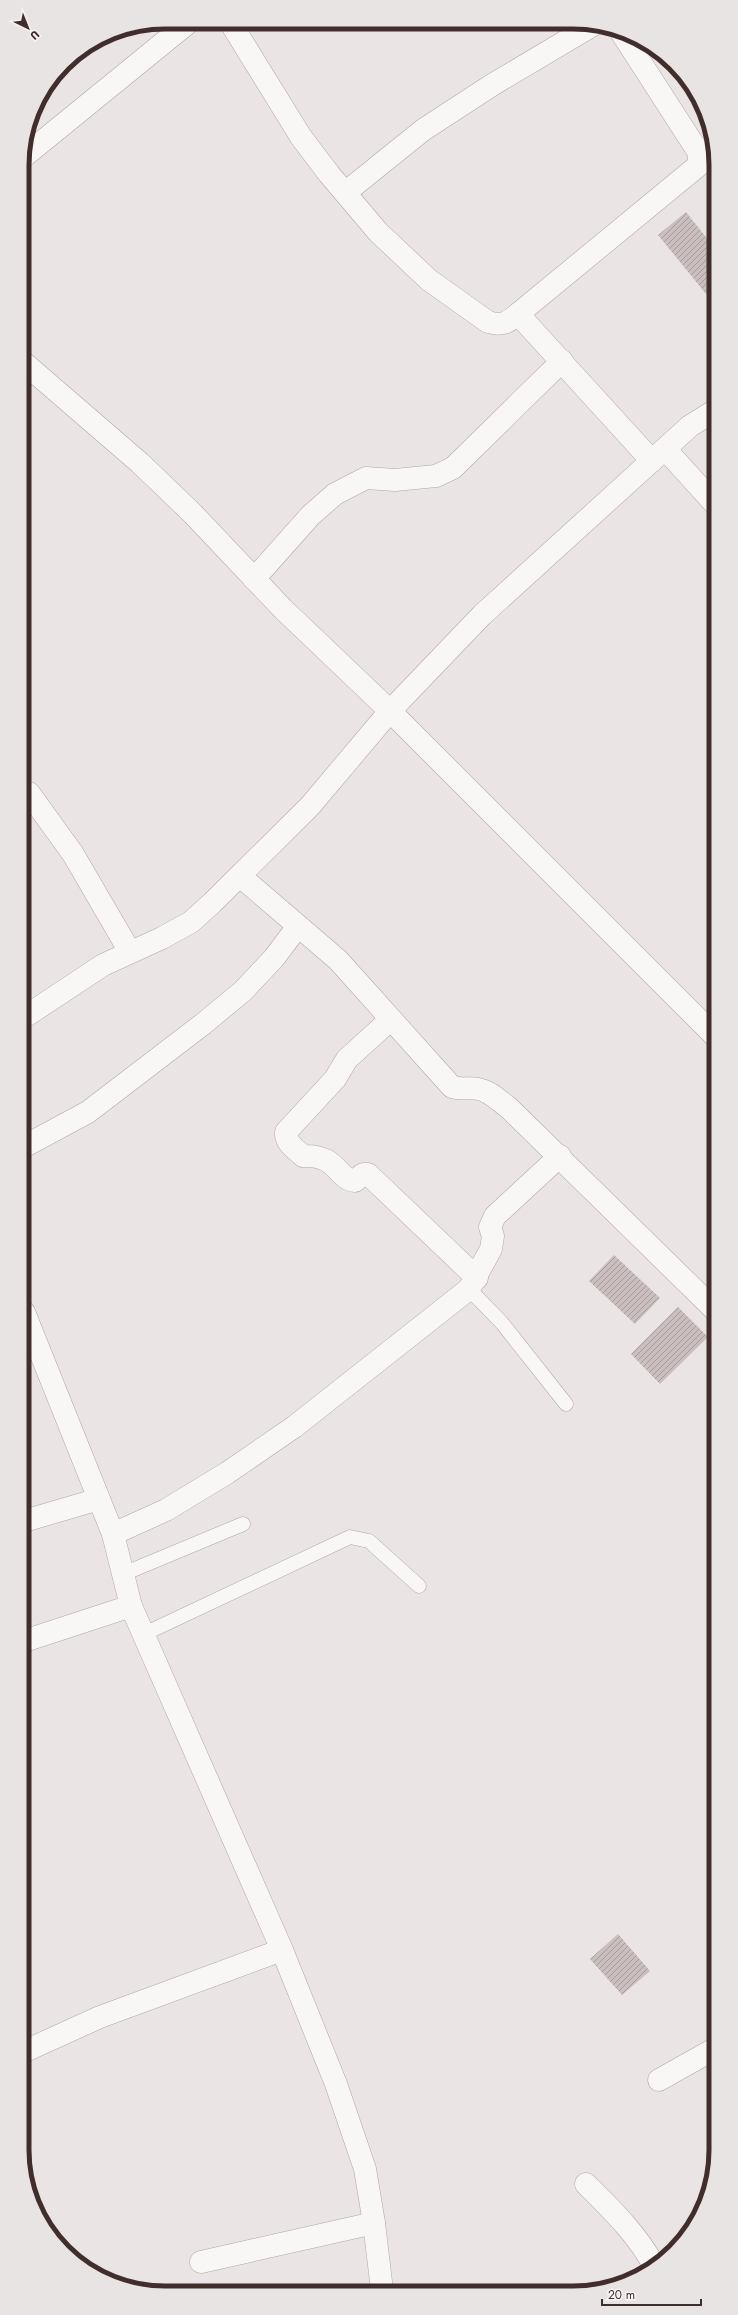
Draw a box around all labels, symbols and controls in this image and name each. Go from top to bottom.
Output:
north arrow [8,8,48,48]
text: U [27,27,43,44]
scale bar [602,2281,701,2307]
text: 20 m [608,2286,635,2304]

